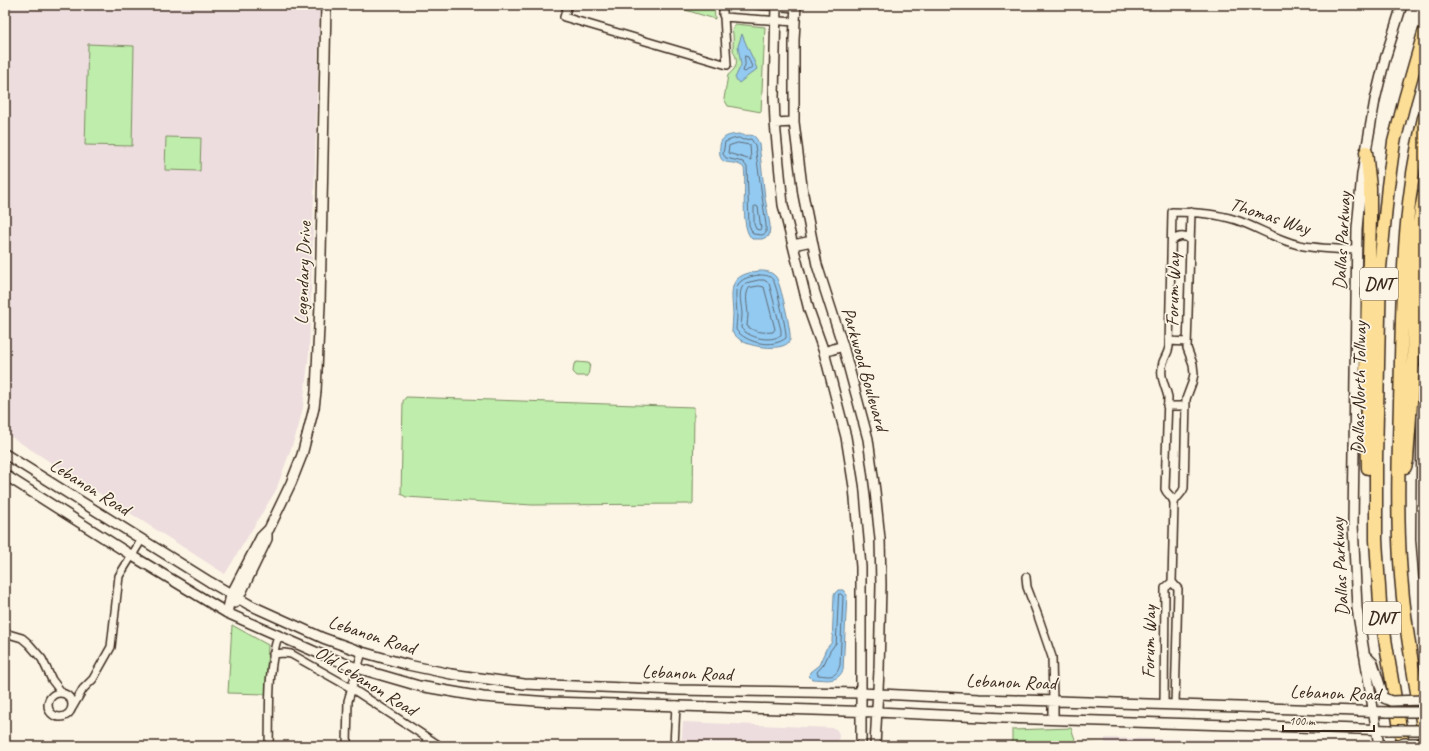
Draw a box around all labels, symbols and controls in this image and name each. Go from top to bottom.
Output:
street label: Dallas Parkway [1327,190,1357,291]
street label: Thomas Way [1227,192,1315,241]
street label: Legendary Drive [289,219,317,325]
street label: Forum Way [1160,252,1186,327]
road number: DNT [1360,268,1398,300]
street label: Parkwood Boulevard [836,304,895,437]
street label: Dallas North Tollway [1346,320,1372,455]
street label: Lebanon Road [45,453,138,523]
street label: Dallas Parkway [1325,516,1355,617]
road number: DNT [1363,602,1401,634]
street label: Forum Way [1136,604,1162,679]
street label: Lebanon Road [325,610,422,661]
street label: Old Lebanon Road [311,640,423,723]
street label: Lebanon Road [641,659,736,687]
street label: Lebanon Road [965,668,1060,696]
street label: Lebanon Road [1289,679,1384,707]
scale bar [1283,707,1374,733]
text: 100 m [1289,713,1316,729]

